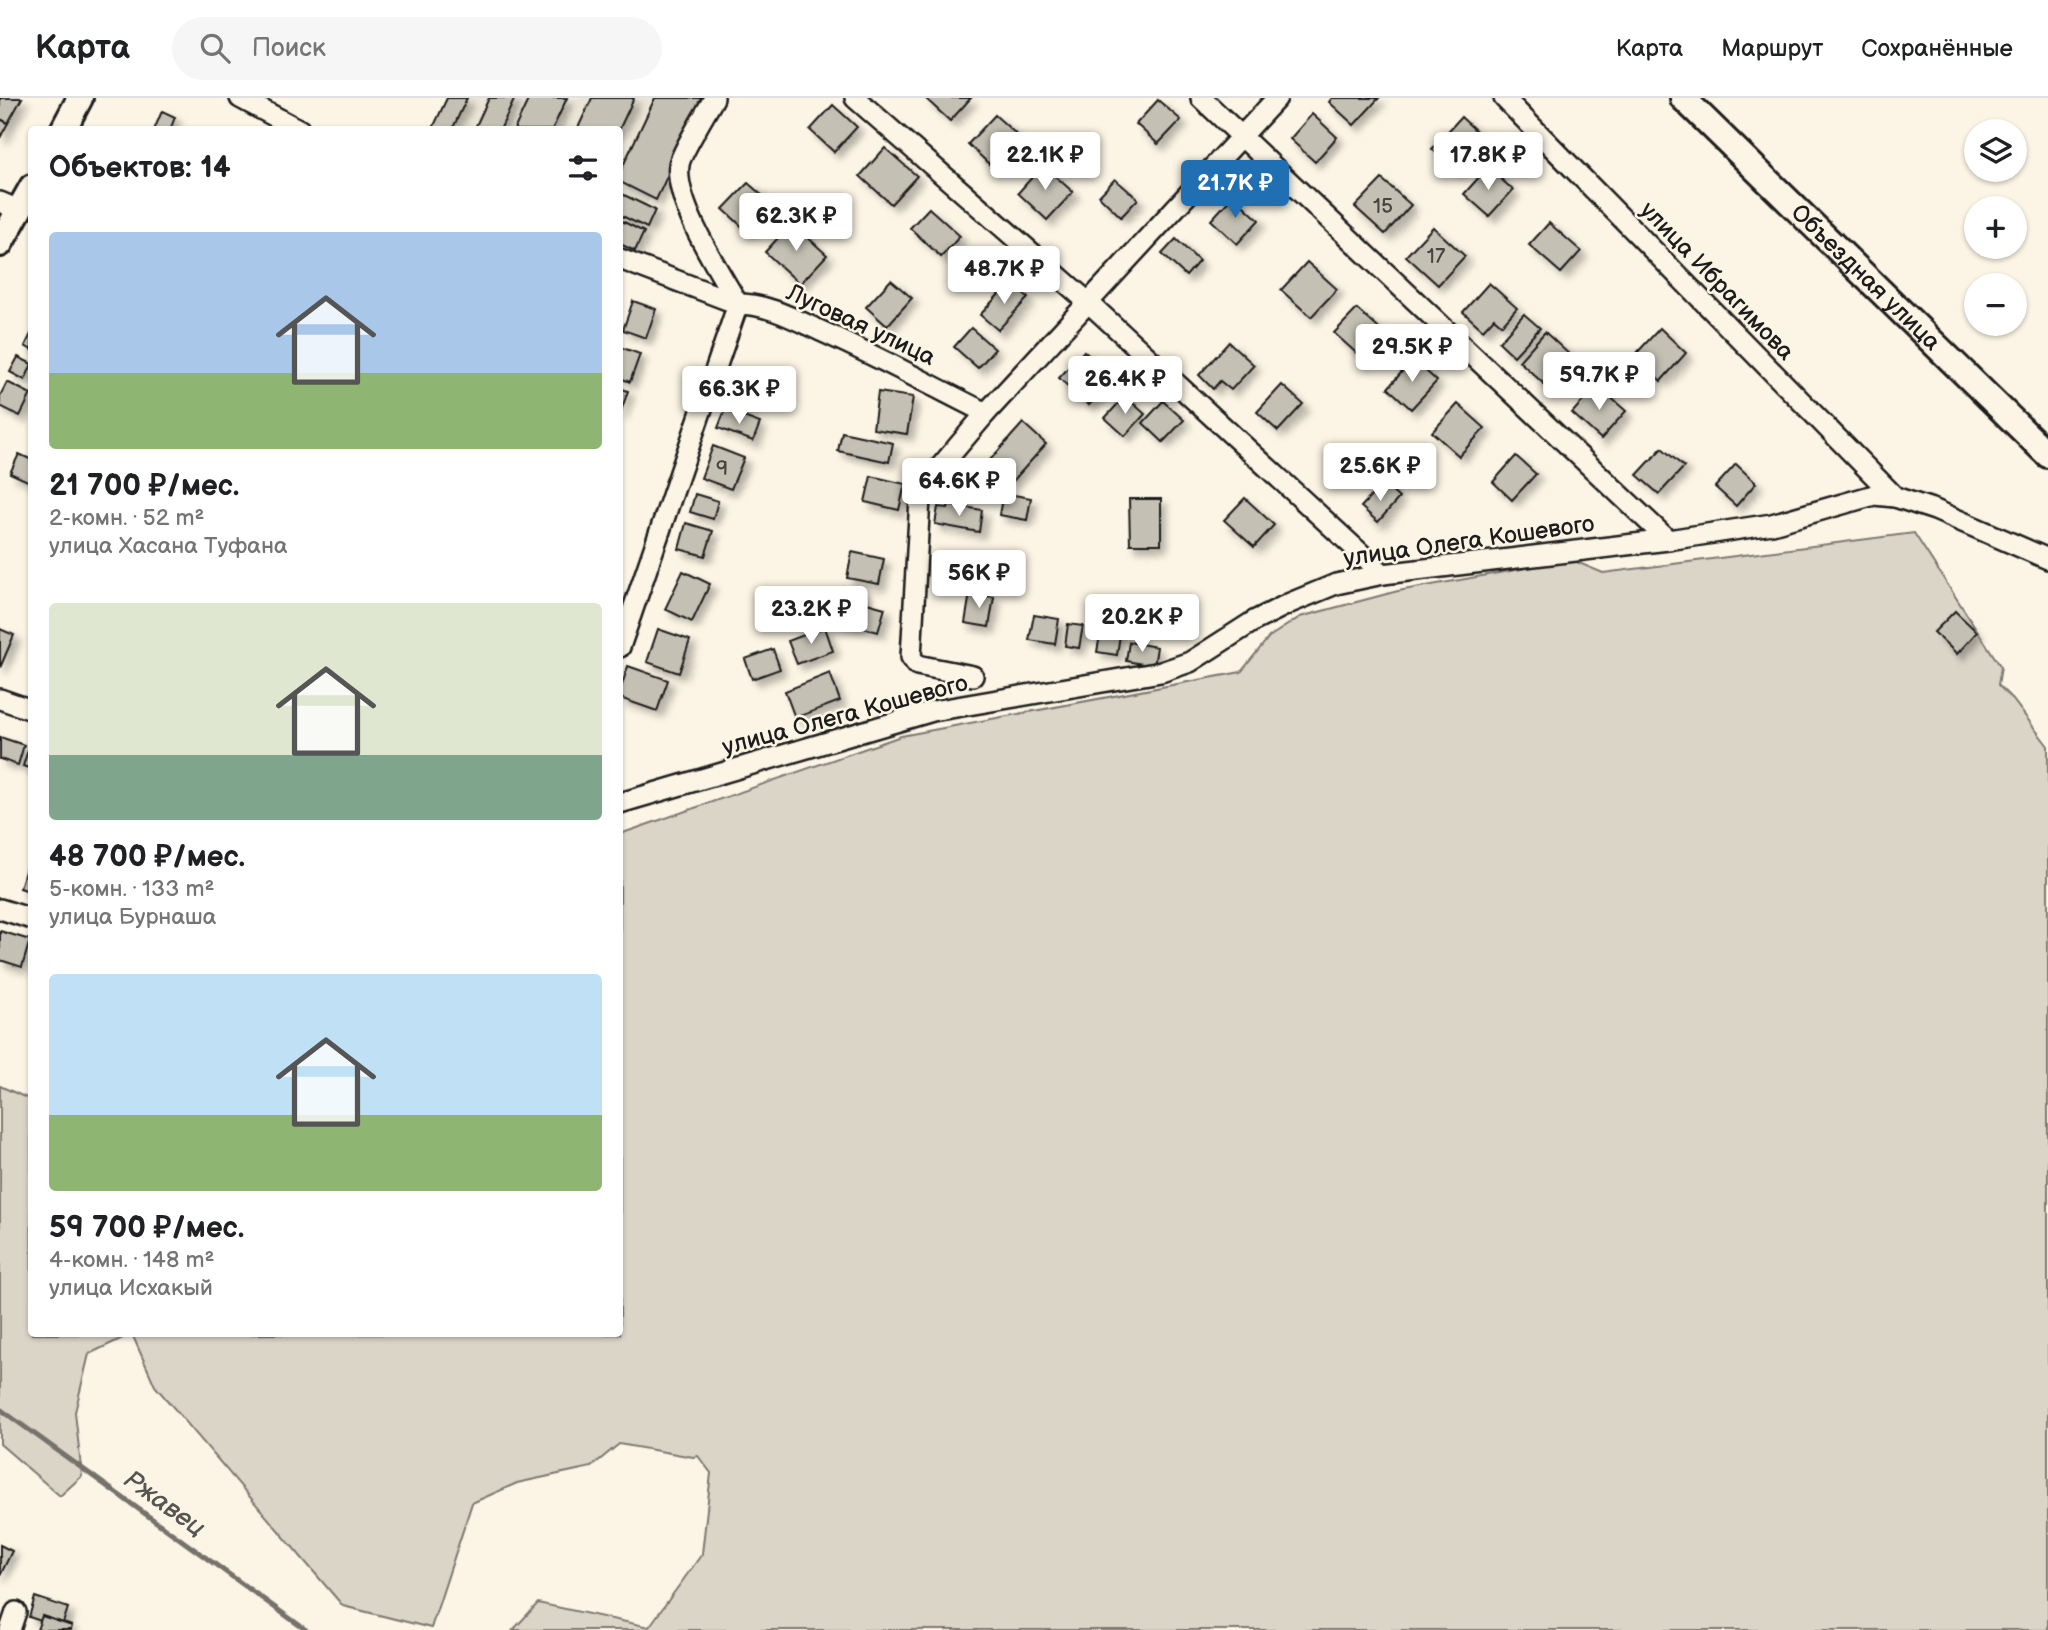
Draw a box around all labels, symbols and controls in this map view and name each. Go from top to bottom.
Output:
search box [172,17,662,80]
text: Карта [35,28,130,68]
icon: search [196,29,234,67]
text: Поиск [252,33,326,64]
text: Карта [1616,34,1683,63]
text: Маршрут [1721,34,1823,63]
text: Сохранённые [1861,34,2013,63]
map controls [1964,119,2027,336]
button: layers [1964,119,2027,182]
pin: 22.1K ₽ [980,132,1110,192]
pin: 17.8K ₽ [1423,132,1553,192]
text: 22.1K ₽ [1006,141,1084,169]
text: 17.8K ₽ [1450,141,1526,169]
icon: filters [564,149,602,187]
text: Объектов: 14 [49,150,231,186]
pin: 21.7K ₽ [1170,160,1300,220]
text: 21.7K ₽ [1197,169,1273,197]
pin: 62.3K ₽ [731,194,861,253]
house number: 15 [1373,194,1393,219]
street label: улица Ибрагимова [1634,196,1800,366]
button: + [1964,196,2027,259]
street label: Объездная улица [1785,198,1947,356]
text: 62.3K ₽ [755,202,837,230]
house number: 17 [1427,244,1446,269]
pin: 48.7K ₽ [939,246,1069,306]
text: 48.7K ₽ [964,255,1044,283]
button: − [1964,273,2027,336]
icon: home [263,277,389,403]
street label: Луговая улица [781,278,940,372]
pin: 29.5K ₽ [1347,324,1477,384]
text: 29.5K ₽ [1372,333,1452,361]
pin: 59.7K ₽ [1534,352,1664,412]
pin: 26.4K ₽ [1060,356,1190,416]
text: 59.7K ₽ [1559,361,1639,389]
text: 26.4K ₽ [1084,365,1166,393]
pin: 66.3K ₽ [674,366,804,426]
text: 66.3K ₽ [698,375,780,403]
pin: 25.6K ₽ [1315,444,1445,503]
text: 25.6K ₽ [1339,452,1421,480]
house number: 9 [716,456,728,481]
pin: 64.6K ₽ [894,458,1024,518]
text: 64.6K ₽ [918,467,1000,495]
text: 21 700 ₽/мес. [49,468,239,504]
text: 2-комн. · 52 m² [49,504,204,532]
street label: улица Олега Кошевого [1342,509,1596,573]
text: улица Хасана Туфана [49,532,288,560]
pin: 56K ₽ [930,550,1028,610]
text: 56K ₽ [948,559,1010,587]
pin: 23.2K ₽ [746,587,876,646]
pin: 20.2K ₽ [1077,594,1207,654]
text: 23.2K ₽ [771,595,851,623]
text: 20.2K ₽ [1101,603,1183,631]
icon: home [263,648,389,774]
street label: улица Олега Кошевого [719,668,971,762]
text: 48 700 ₽/мес. [49,839,245,875]
text: 5-комн. · 133 m² [49,875,214,903]
text: улица Бурнаша [49,903,216,931]
icon: home [263,1019,389,1145]
text: 59 700 ₽/мес. [49,1210,244,1246]
text: 4-комн. · 148 m² [49,1246,214,1274]
text: улица Исхакый [49,1274,213,1302]
water label: Ржавец [117,1464,211,1544]

